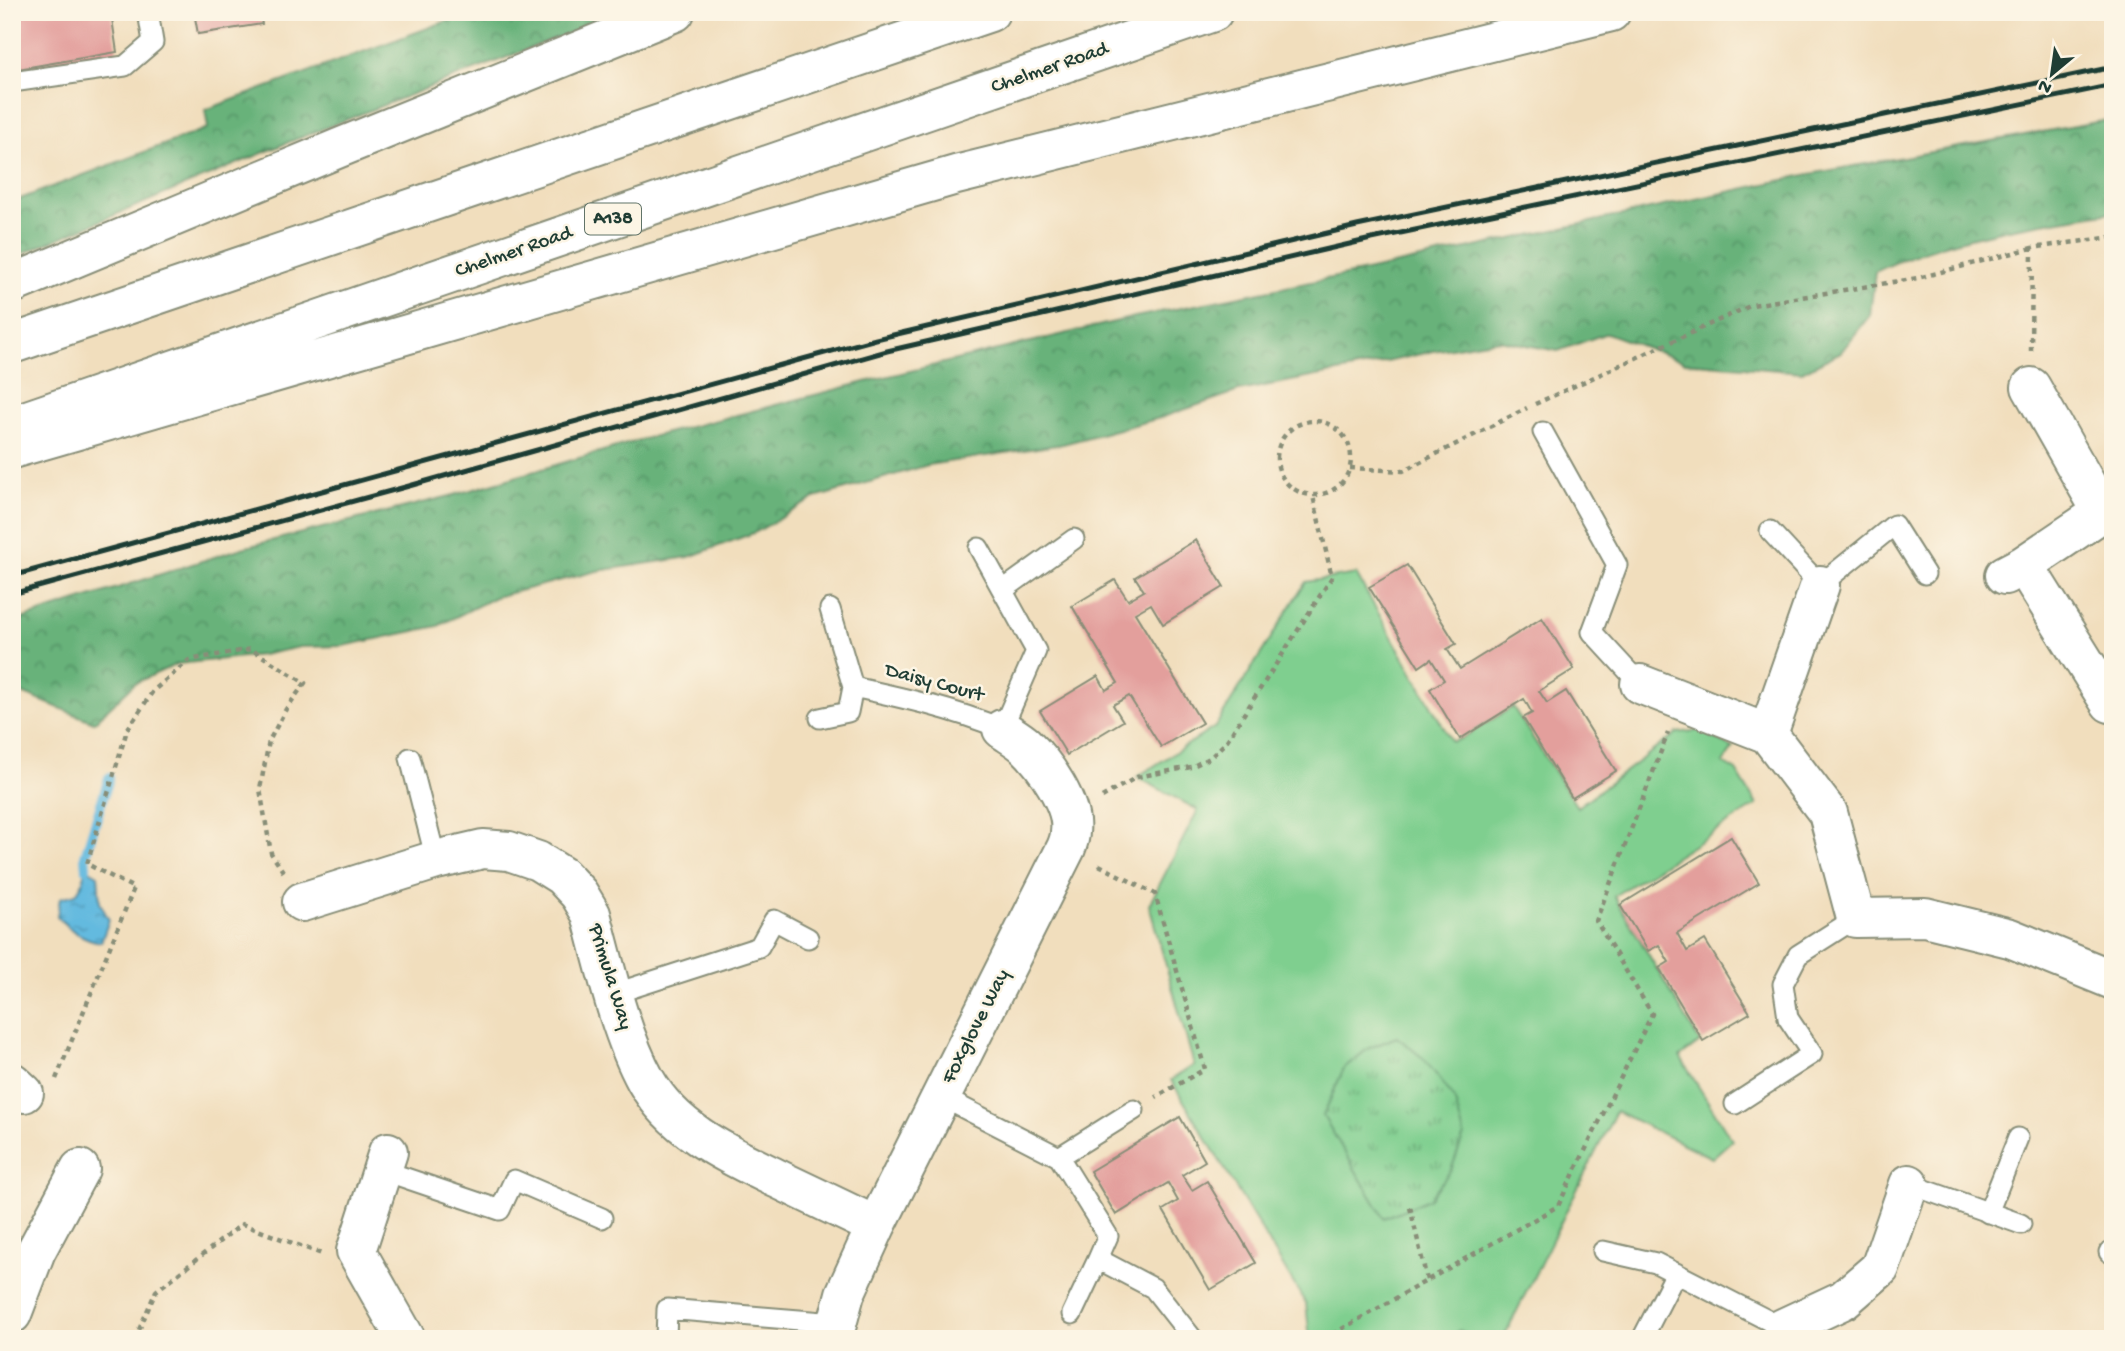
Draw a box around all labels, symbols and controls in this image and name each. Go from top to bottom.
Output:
street label: Chelmer Road [988,37,1113,101]
north arrow [2016,38,2086,108]
text: N [2034,73,2056,99]
road number: A138 [585,204,641,234]
street label: Chelmer Road [452,221,577,285]
street label: Daisy Court [880,658,988,710]
street label: Primula Way [581,920,637,1033]
street label: Foxglove Way [937,966,1017,1089]

